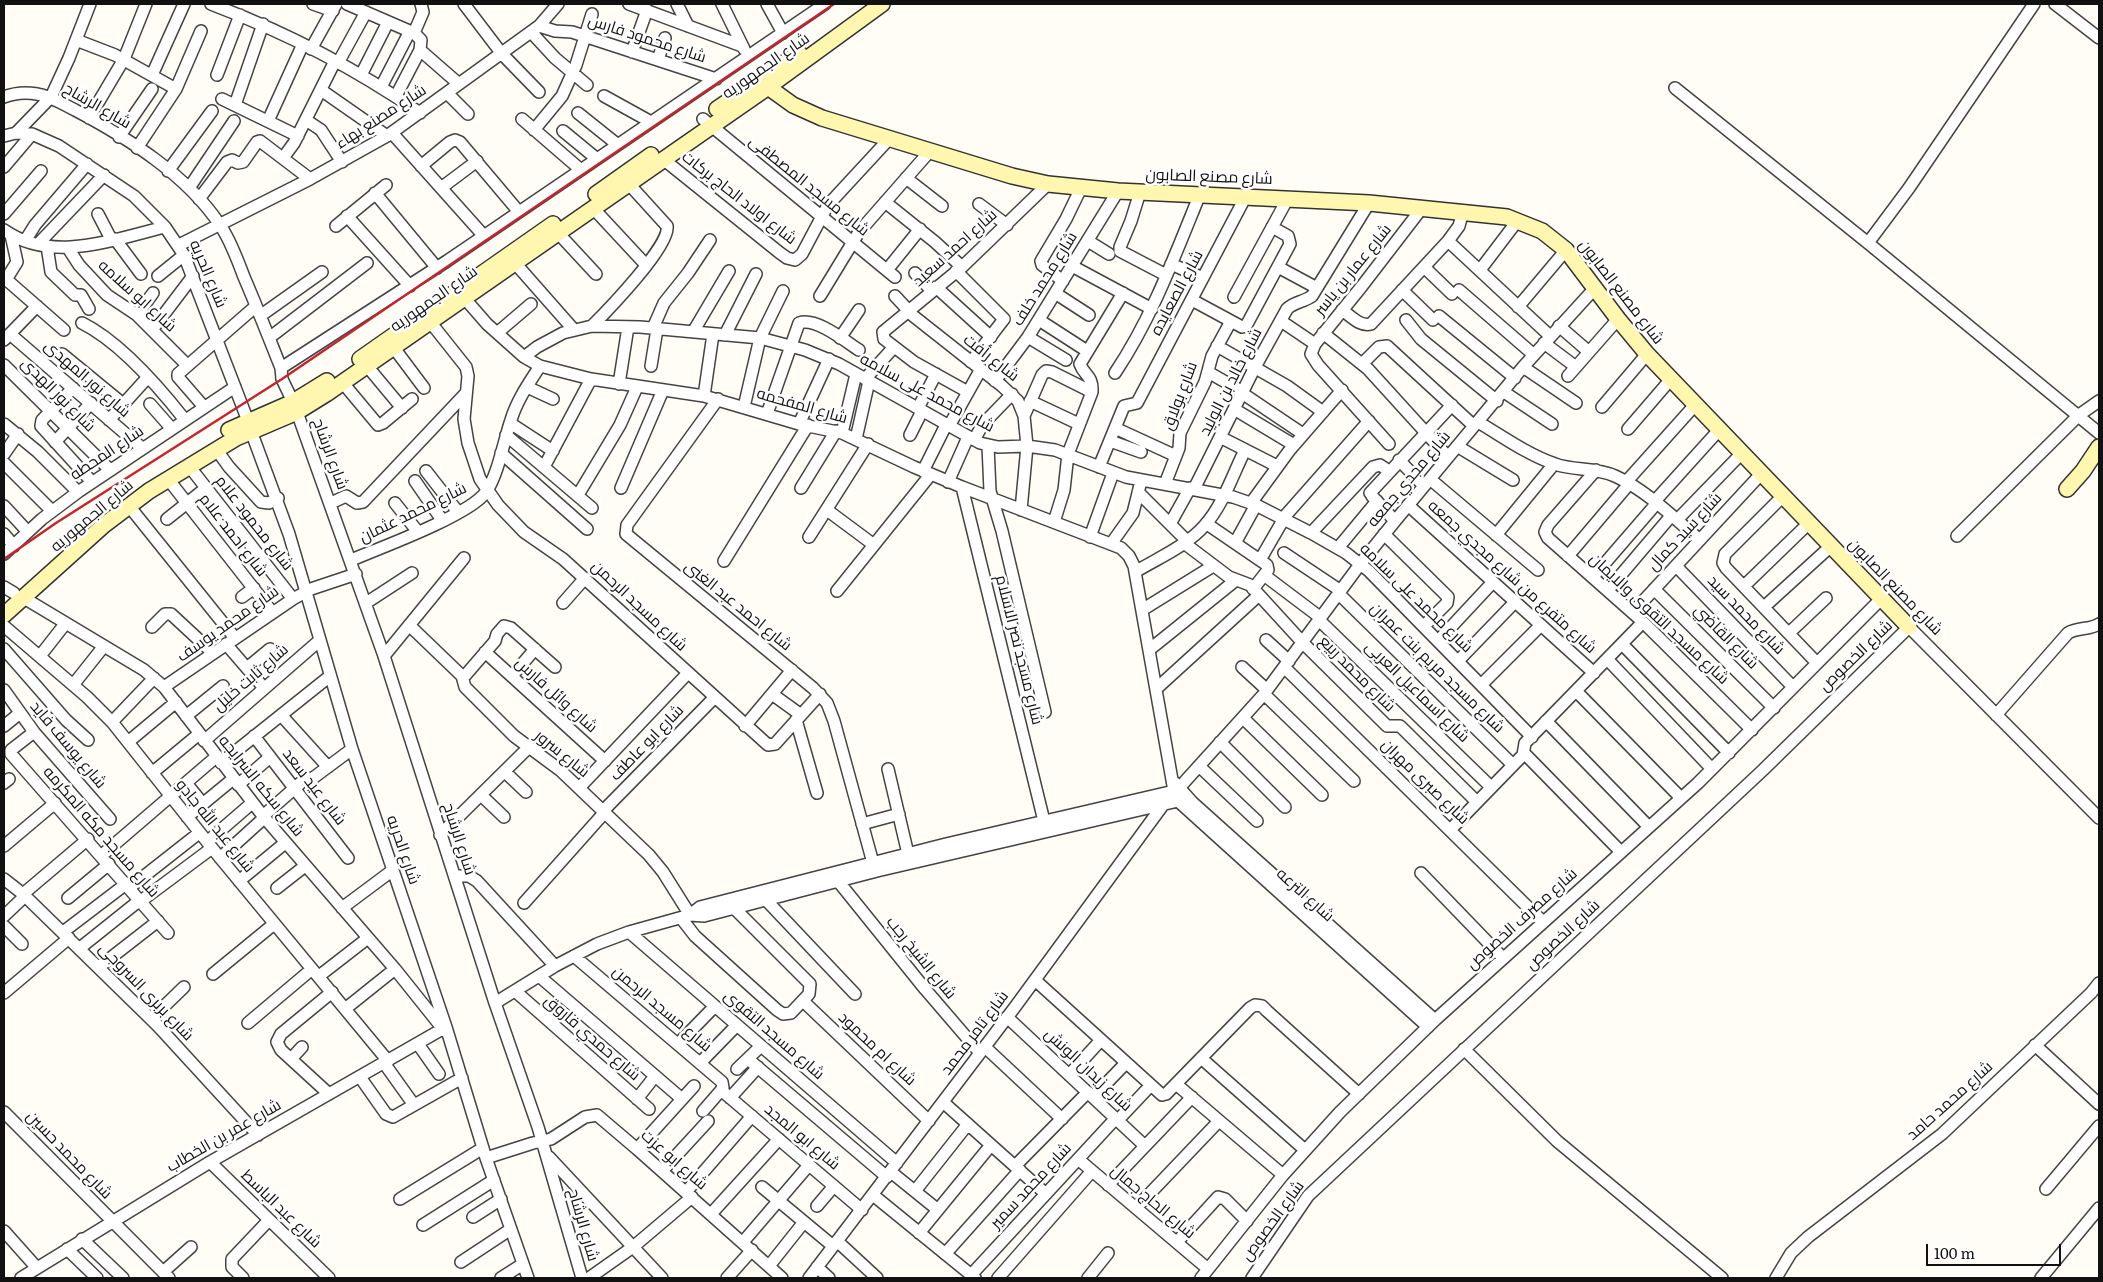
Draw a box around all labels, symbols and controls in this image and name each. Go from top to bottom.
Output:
street label: شارع محمود فارس [585,11,709,67]
street label: شارع الجمهوريه [719,29,813,103]
street label: شارع الرشاح [60,79,134,133]
street label: شارع مصنع بهاء [332,81,430,153]
street label: شارع مسجد المصطفى [745,132,873,240]
street label: شارع اولاد الحاج بركات [678,147,800,249]
street label: شارع مصنع الصابون [1145,165,1273,189]
street label: شارع احمد سعيد [909,205,1001,291]
street label: شارع عمار بن ياسر [1310,220,1396,320]
street label: شارع محمد خلف [1008,228,1082,330]
street label: شارع مصنع الصابون [1574,236,1668,348]
street label: شارع الحريه [185,237,231,311]
street label: شارع الصعايده [1147,247,1207,339]
street label: شارع ابو سلامه [94,256,180,336]
street label: شارع الجمهوريه [387,262,481,336]
street label: شارع خالد بن الوليد [1196,325,1266,439]
street label: شارع رأفت [959,330,1023,386]
street label: شارع نور المهدى [40,336,134,422]
street label: شارع محمد على سلامه [856,349,998,437]
street label: شارع نور الهدى [17,354,99,436]
street label: شارع بولاق [1158,359,1202,433]
street label: شارع المفحمه [754,384,850,428]
street label: شارع الرشاح [308,416,352,492]
street label: شارع المحطه [67,421,147,485]
street label: شارع مجدي جمعه [1363,427,1455,531]
street label: شارع محمود علام [211,472,297,574]
street label: شارع الجمهوريه [47,476,137,556]
street label: شارع محمد عثمان [356,479,470,547]
street label: شارع سيد كمال [1644,489,1726,575]
street label: شارع احمد علام [195,490,271,580]
street label: شارع متفرع من شارع مجدي جمعه [1424,496,1600,658]
street label: شارع مصنع الصابون [1844,535,1946,639]
street label: شارع محمد على سلامه [1356,539,1476,657]
street label: شارع مسجد التقوى والايمان [1585,549,1733,689]
street label: شارع مسجد الرحمن [587,557,691,655]
street label: شارع احمد عبد الغنى [680,557,796,655]
street label: شارع محمد سيد [1703,571,1789,659]
street label: شارع مسجد نصر الاسلام [991,573,1047,727]
street label: شارع محمد يوسف [173,582,283,666]
street label: شارع مسجد مريم بنت عمران [1366,599,1508,737]
street label: شارع القاضي [1690,601,1762,673]
street label: شارع الخصوص [1815,616,1897,696]
street label: شارع محمد ربيع [1315,632,1399,716]
street label: شارع اسماعيل العربى [1361,637,1473,747]
street label: شارع ثابت خليل [209,640,293,716]
street label: شارع وائل فارس [511,653,601,737]
street label: شارع يوسف فايد [26,697,110,793]
street label: شارع ابو عاطف [606,701,688,785]
street label: شارع سرور [531,726,593,782]
street label: شارع سكه السرايجه [214,731,308,841]
street label: شارع صبرى مهران [1377,735,1473,829]
street label: شارع عيد سعد [278,745,350,829]
street label: شارع مسجد مكه المكرمه [39,763,163,901]
street label: شارع عبد الله جادو [171,775,259,877]
street label: شارع الرشاح [438,800,480,878]
street label: شارع الحريه [382,813,424,887]
street label: شارع الترعه [1272,864,1338,926]
street label: شارع مصرف الخصوص [1463,864,1581,974]
street label: شارع الخصوص [1522,896,1604,974]
street label: شارع الشيخ رجب [882,913,960,1003]
street label: شارع بربرى السروجى [94,939,198,1045]
street label: شارع مسجد الرحمن [608,962,716,1056]
street label: شارع مسجد التقوى [720,986,828,1084]
street label: شارع تامر محمد [937,987,1013,1079]
street label: شارع حمدي فاروق [540,991,644,1085]
street label: شارع ام محمود [834,1008,920,1090]
street label: شارع زيدان الونش [1040,1024,1136,1116]
street label: شارع محمد حامد [1903,1057,1997,1145]
street label: شارع عمر بن الخطاب [163,1095,285,1177]
street label: شارع ابو المجد [760,1100,844,1174]
street label: شارع محمد حسين [22,1107,116,1203]
street label: شارع ابو عزت [637,1126,711,1194]
street label: شارع محمد سمير [986,1139,1076,1233]
street label: شارع الحاج جمال [1107,1161,1199,1243]
street label: شارع عبد الباسط [237,1166,325,1252]
street label: شارع الخصوص [1237,1177,1309,1265]
street label: شارع الرشاح [563,1186,603,1264]
scale bar [1928,1234,2063,1266]
text: 100 m [1934,1241,1975,1264]

